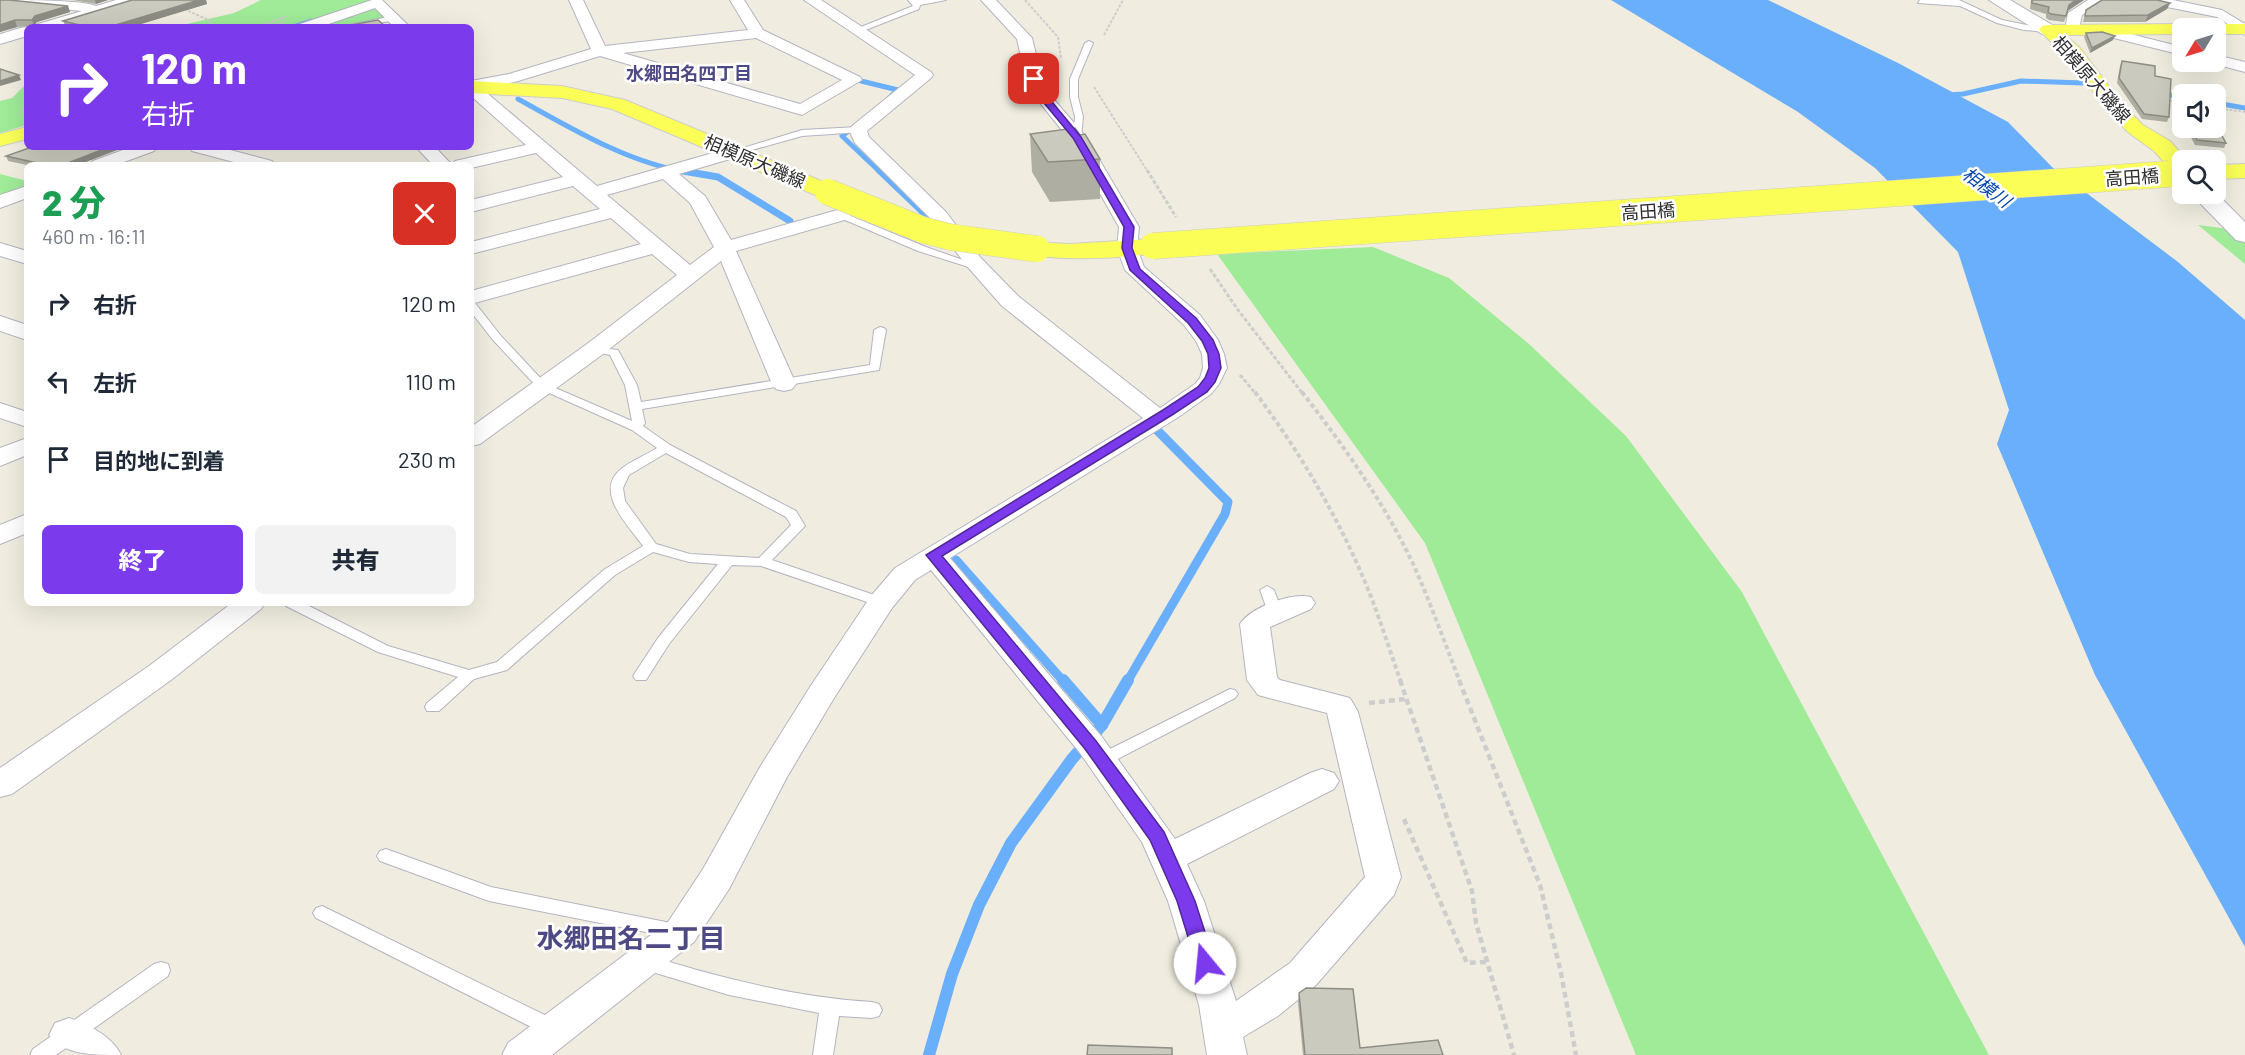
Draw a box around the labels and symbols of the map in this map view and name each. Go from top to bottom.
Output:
north arrow [2172,18,2226,72]
street label: 相模原大磯線 [2048,31,2136,127]
pin [1008,53,1059,104]
district label: 水郷田名四丁目 [626,62,752,84]
street label: 相模原大磯線 [701,130,809,192]
water label: 相模川 [1959,162,2017,213]
street label: 高田橋 [2104,164,2160,190]
street label: 高田橋 [1620,198,1676,224]
district label: 水郷田名二丁目 [537,921,726,953]
position arrow [1173,931,1237,995]

